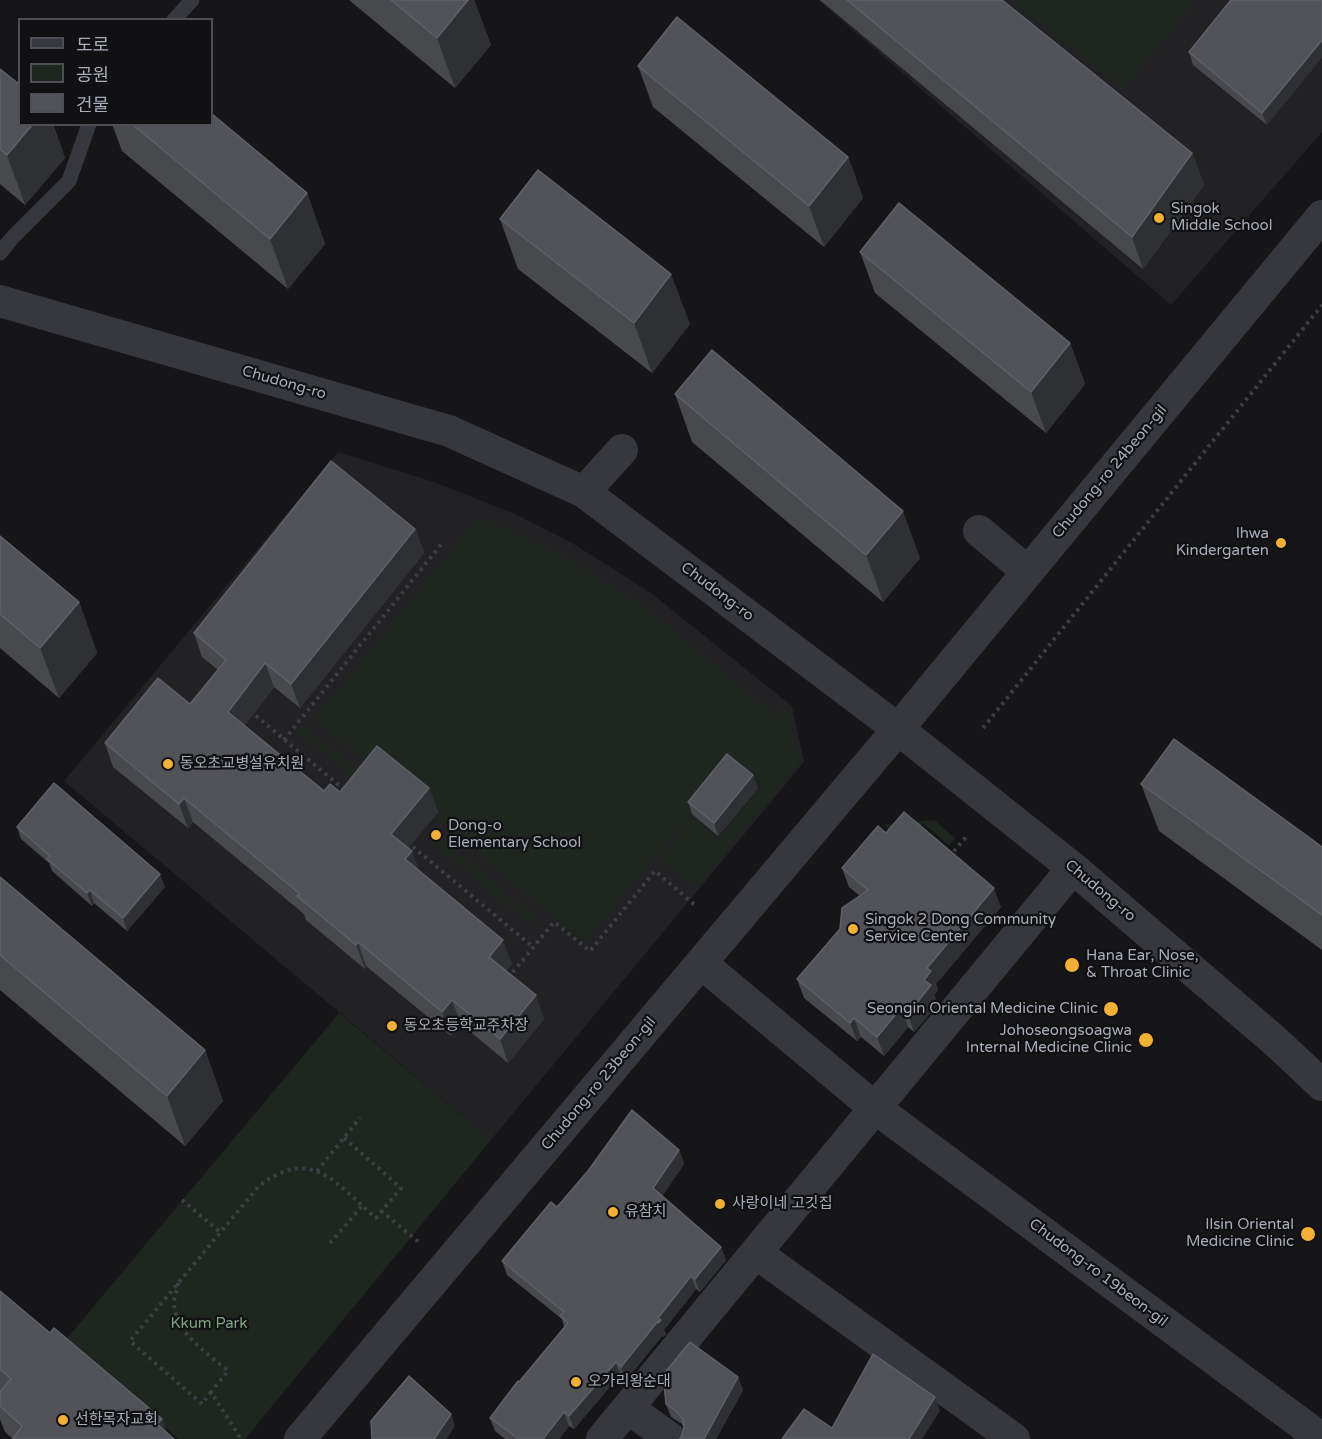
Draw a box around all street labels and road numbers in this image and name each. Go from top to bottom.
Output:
street label: Chudong-ro [240,362,328,404]
street label: Chudong-ro 24beon-gil [1049,402,1171,542]
street label: Chudong-ro [677,559,757,625]
street label: Chudong-ro [1061,856,1139,926]
street label: Chudong-ro 23beon-gil [538,1014,660,1154]
street label: Chudong-ro 19beon-gil [1025,1215,1171,1331]

